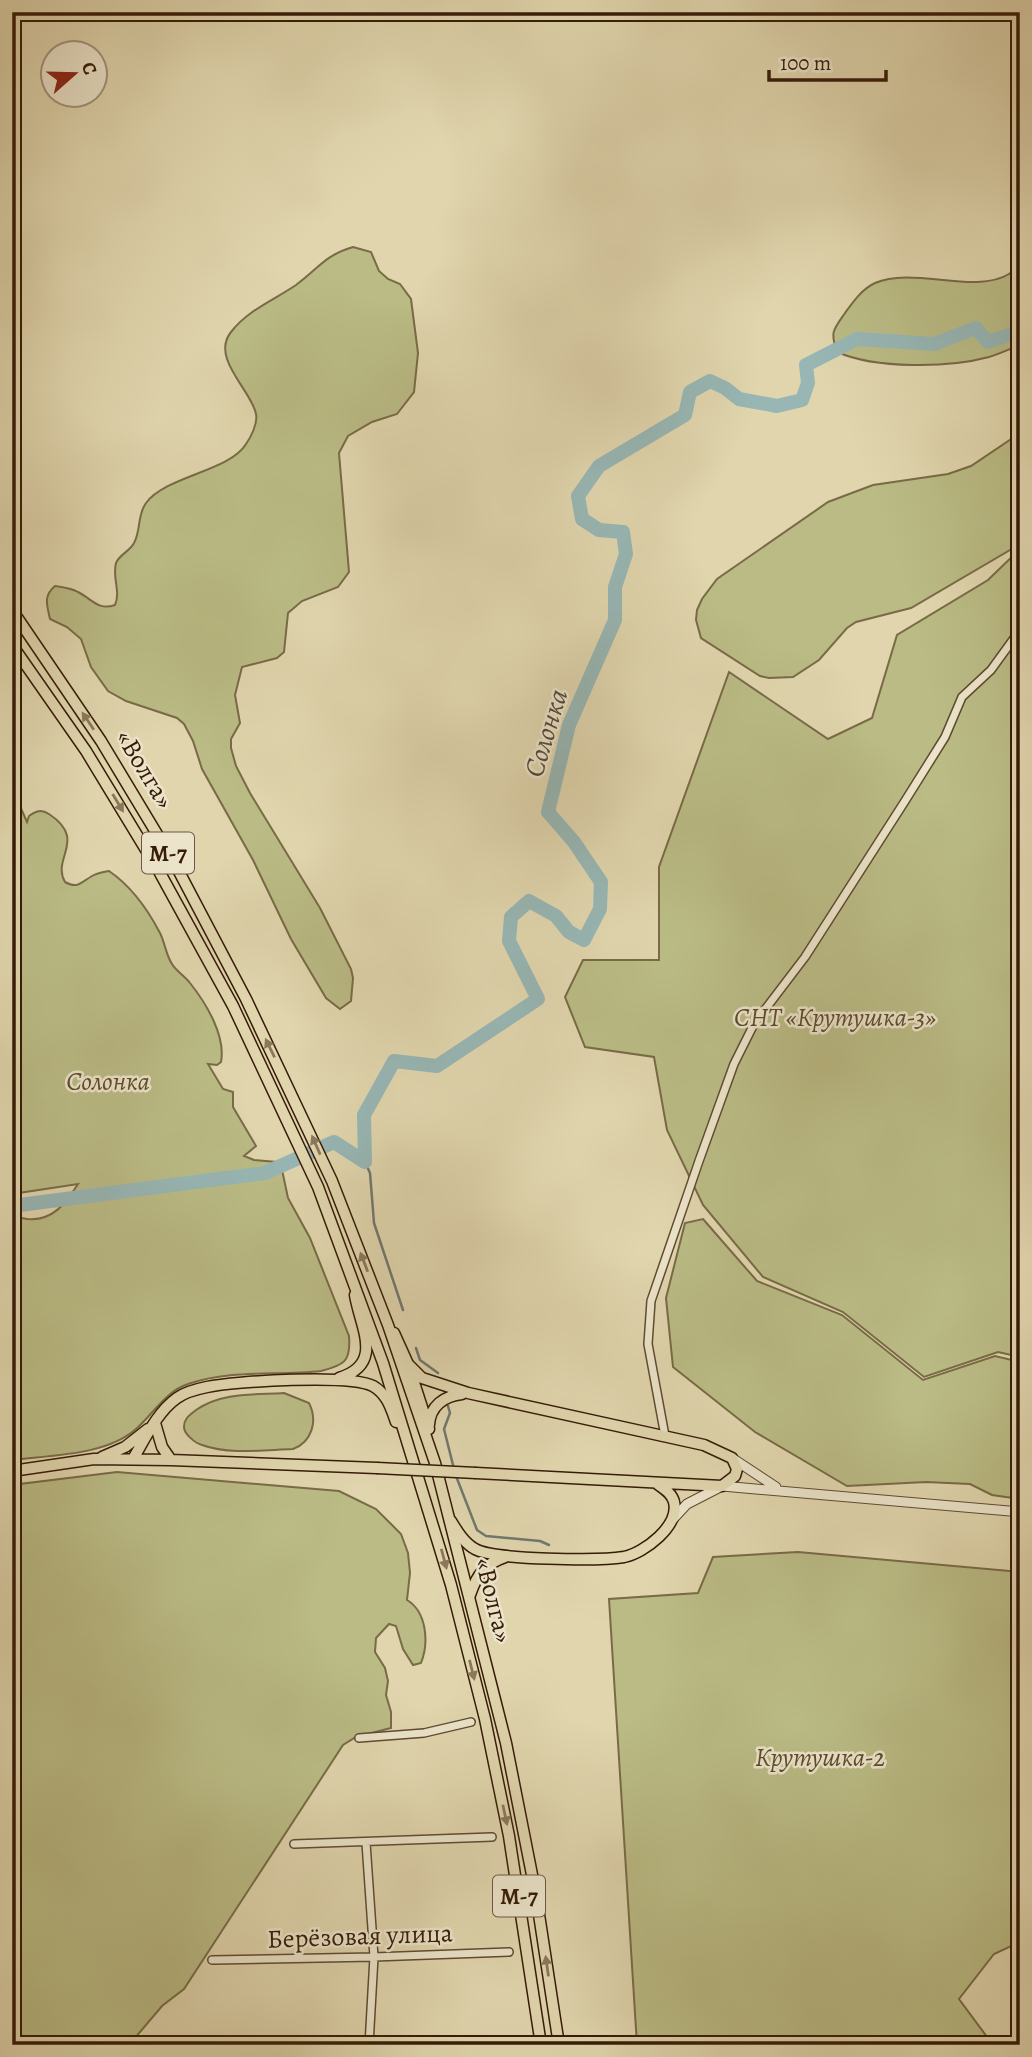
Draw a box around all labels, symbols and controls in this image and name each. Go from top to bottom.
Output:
north arrow [38,38,108,108]
scale bar [769,38,887,82]
text: 100 m [780,49,831,77]
text: С [75,59,103,78]
water label: Солонка [515,684,577,782]
one-way arrow [81,712,95,730]
street label: «Волга» [108,723,182,815]
one-way arrow [111,794,124,813]
road number: М-7 [142,832,194,874]
park label: СНТ «Крутушка-3» [734,1000,936,1035]
one-way arrow [264,1038,276,1058]
park label: Солонка [66,1064,150,1099]
one-way arrow [310,1135,321,1156]
one-way arrow [358,1252,369,1273]
one-way arrow [439,1549,449,1570]
street label: «Волга» [467,1554,521,1646]
one-way arrow [467,1659,478,1681]
park label: Крутушка-2 [755,1740,885,1775]
one-way arrow [500,1804,511,1826]
road number: М-7 [493,1875,545,1916]
street label: Берёзовая улица [267,1915,453,1957]
one-way arrow [541,1955,552,1977]

